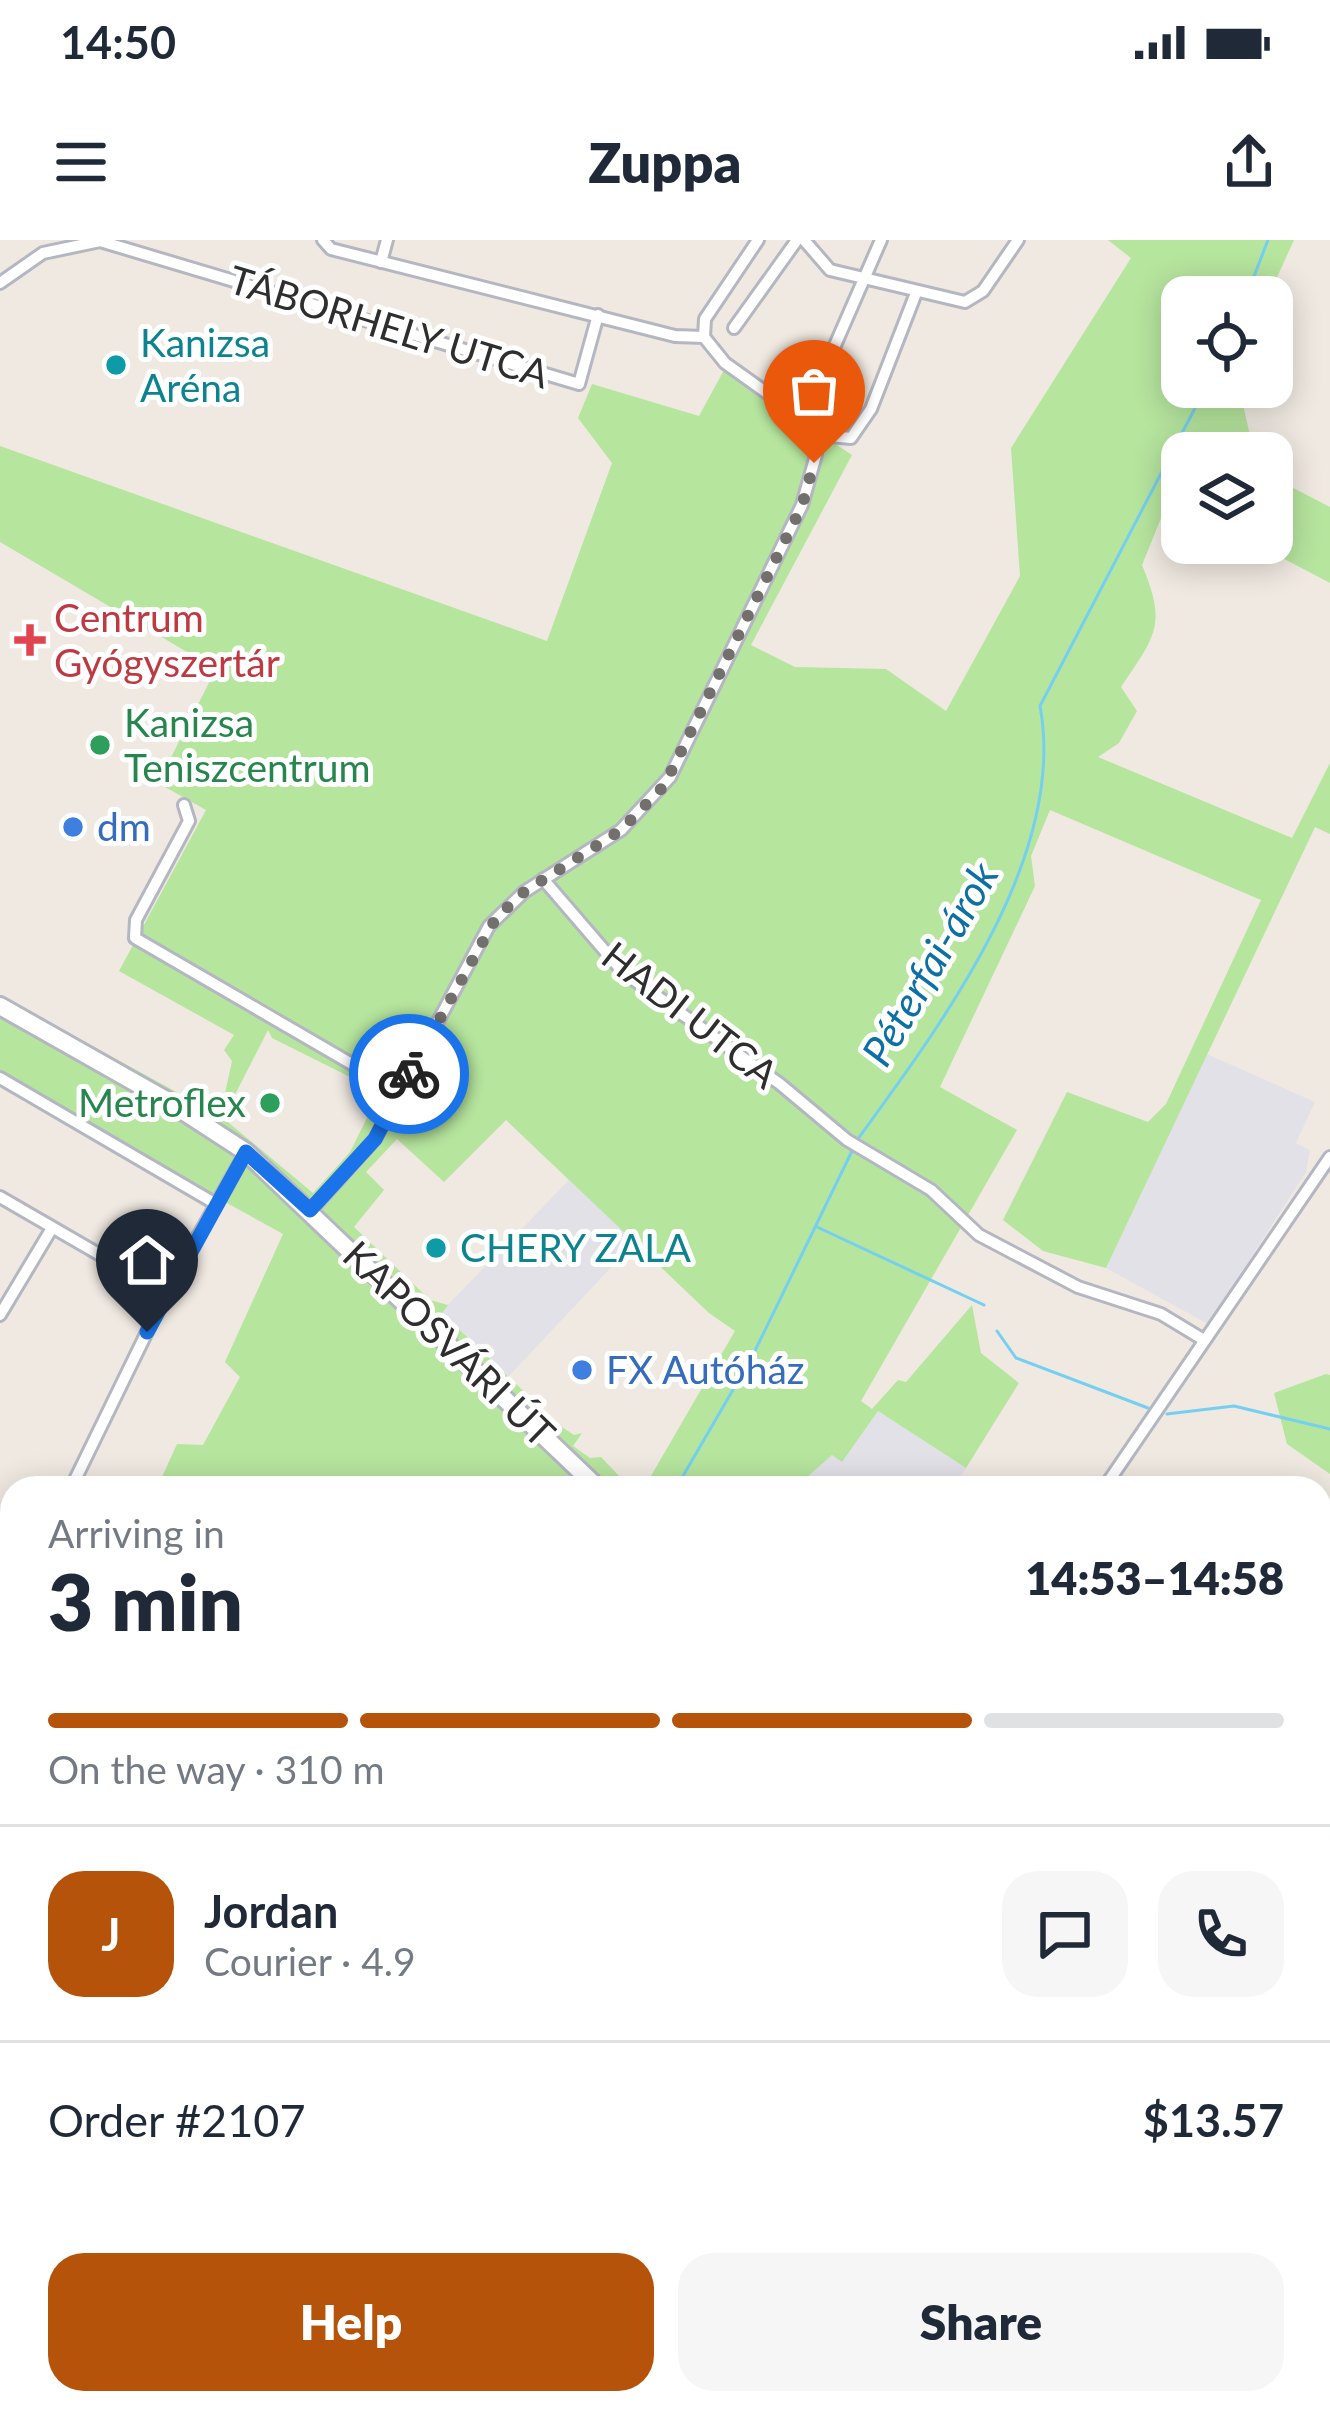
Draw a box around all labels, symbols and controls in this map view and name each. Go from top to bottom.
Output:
text: 14:50 [60,15,176,69]
icon: menu [48,129,114,195]
icon: share [1216,129,1282,195]
text: Zuppa [589,130,741,195]
street label: TÁBORHELY UTCA [224,256,555,397]
map controls [1161,276,1293,564]
button: locate [1161,276,1293,408]
place label: Kanizsa Aréna [140,319,270,410]
pin [763,340,865,463]
marker: Kanizsa Aréna [103,352,129,378]
icon: bag [781,358,847,424]
button: layers [1161,432,1293,564]
place label: Centrum Gyógyszertár [54,594,280,685]
marker: Centrum Gyógyszertár [17,627,43,653]
place label: Kanizsa Teniszcentrum [124,699,370,790]
marker: Kanizsa Teniszcentrum [87,732,113,758]
place label: dm [97,803,151,849]
marker: dm [60,814,86,840]
water label: Péterfai-árok [851,852,1008,1074]
street label: HADI UTCA [594,932,788,1097]
courier [349,1014,469,1134]
icon: bike [376,1041,442,1107]
place label: Metroflex [78,1079,246,1125]
marker: Metroflex [257,1090,283,1116]
pin [96,1209,198,1332]
place label: CHERY ZALA [460,1224,691,1270]
icon: home [114,1227,180,1293]
street label: KAPOSVÁRI ÚT [335,1231,565,1455]
marker: CHERY ZALA [423,1235,449,1261]
place label: FX Autóház [606,1346,804,1392]
marker: FX Autóház [569,1357,595,1383]
text: Arriving in [48,1510,225,1556]
text: 14:53–14:58 [1025,1551,1284,1605]
text: 3 min [48,1554,243,1648]
text: On the way · 310 m [48,1746,385,1792]
button: chat [1002,1871,1128,1997]
button: phone [1158,1871,1284,1997]
text: Jordan [204,1884,338,1938]
text: J [101,1907,121,1961]
text: Courier · 4.9 [204,1938,416,1984]
text: Order #2107 [48,2093,306,2147]
text: $13.57 [1143,2093,1284,2147]
button: Help [48,2253,654,2391]
button: Share [678,2253,1284,2391]

